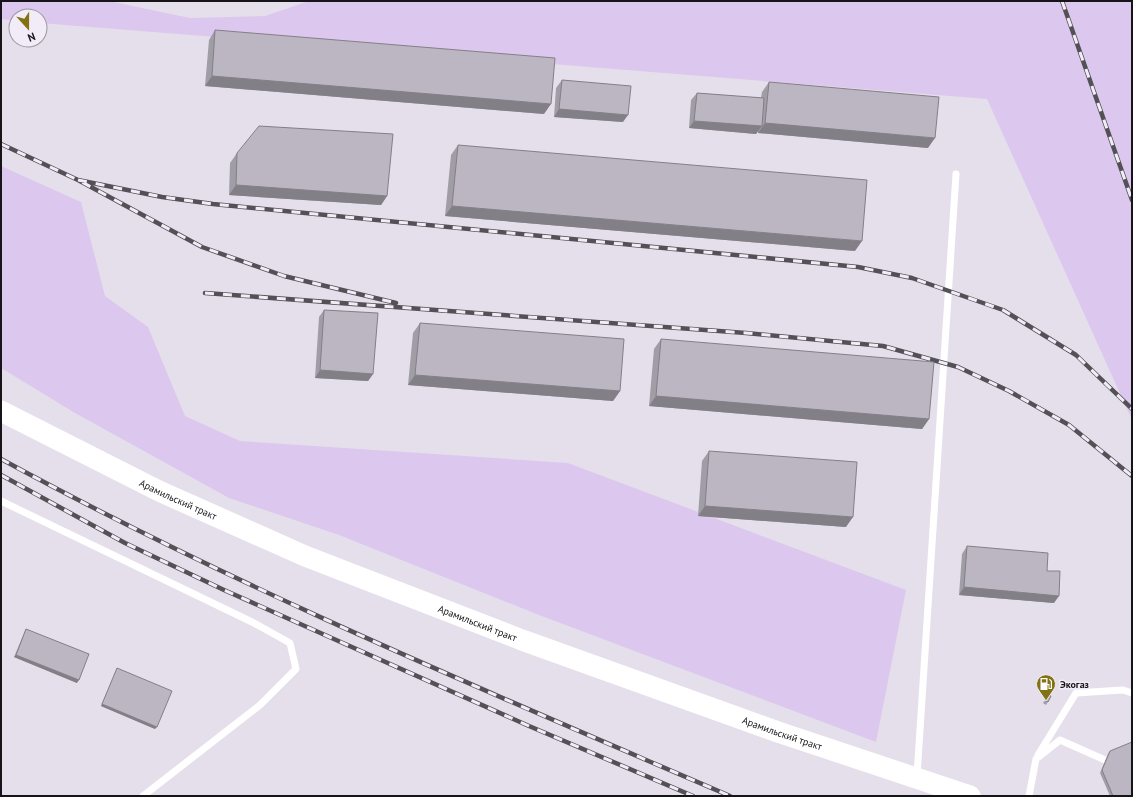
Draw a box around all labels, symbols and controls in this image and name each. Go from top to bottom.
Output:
north arrow [8,8,48,48]
text: N [26,30,37,45]
street label: Арамильский тракт [137,476,219,522]
street label: Арамильский тракт [436,602,519,644]
fuel station icon: Экогаз [1035,673,1057,701]
place label: Экогаз [1060,678,1089,691]
street label: Арамильский тракт [741,713,824,753]

